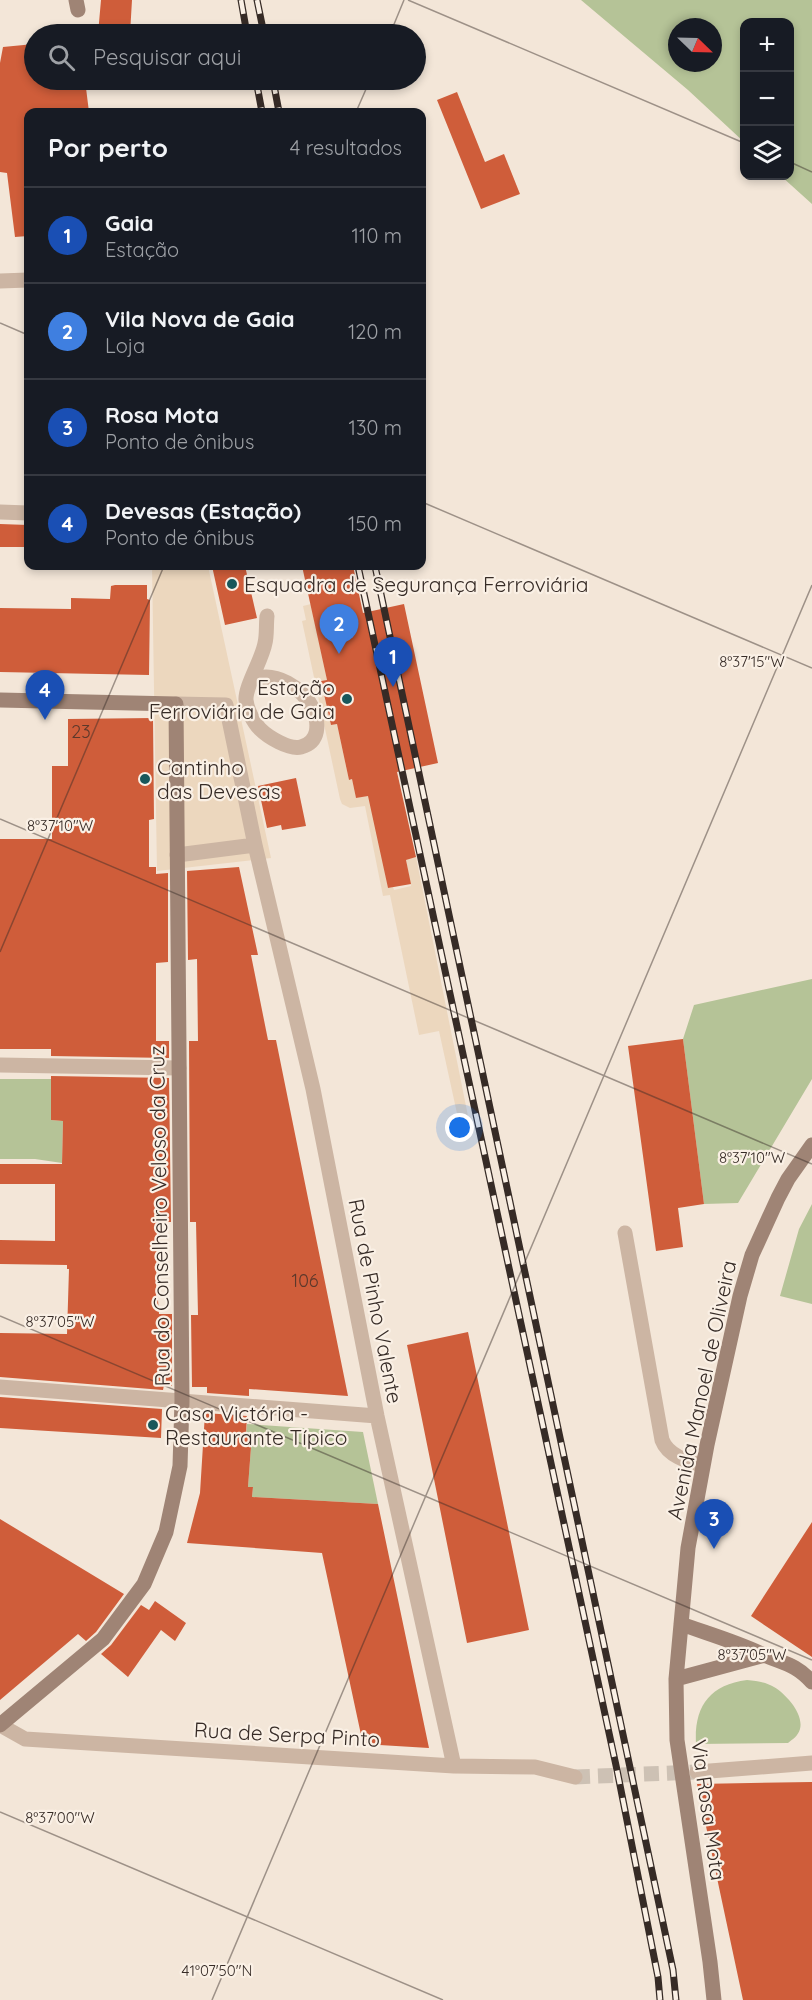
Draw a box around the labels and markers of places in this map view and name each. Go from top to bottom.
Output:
place label: Esquadra de Segurança Ferroviária [244,571,588,597]
marker: Esquadra de Segurança Ferroviária [225,577,239,591]
pin: 2 [320,604,358,654]
pin: 1 [374,638,412,687]
pin: 4 [26,670,64,720]
place label: Estação Ferroviária de Gaia [149,674,335,724]
marker: Estação Ferroviária de Gaia [340,692,354,706]
place label: Cantinho das Devesas [157,754,281,804]
marker: Cantinho das Devesas [138,772,152,786]
place label: Casa Victória - Restaurante Típico [165,1400,348,1450]
marker: Casa Victória - Restaurante Típico [146,1418,160,1432]
pin: 3 [694,1500,734,1549]

